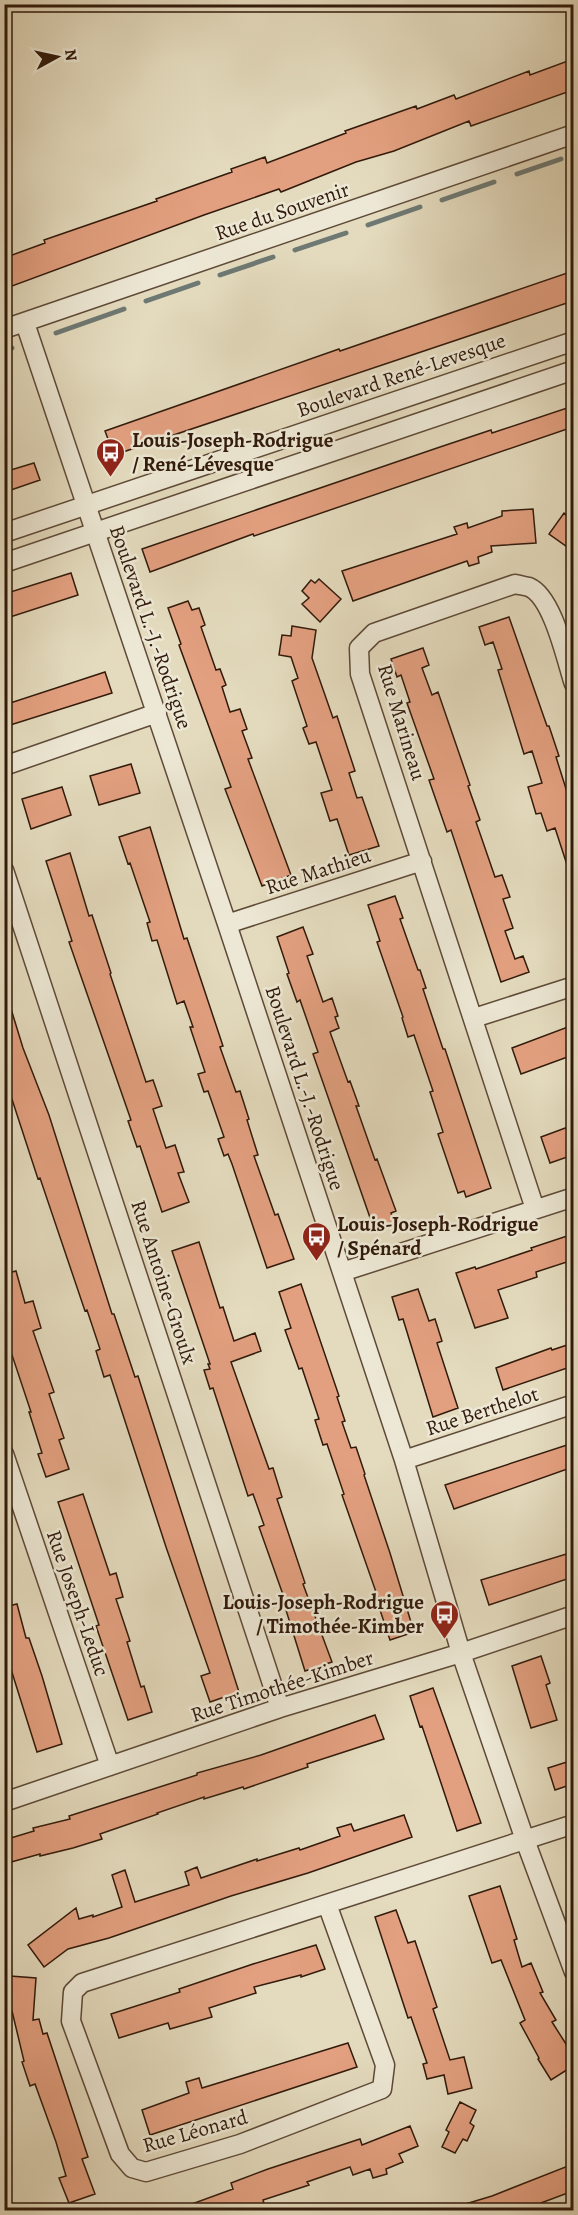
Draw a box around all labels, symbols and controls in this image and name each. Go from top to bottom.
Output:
north arrow [27,27,87,87]
text: N [59,48,83,63]
street label: Rue du Souvenir [211,175,353,247]
street label: Boulevard René-Levesque [293,326,509,424]
place label: Louis-Joseph-Rodrigue / René-Lévesque [132,426,334,478]
bus stop icon: Louis-Joseph-Rodrigue / René-Lévesque [95,436,127,478]
street label: Boulevard L.-J.-Rodrigue [103,521,199,733]
street label: Rue Marineau [371,660,433,784]
street label: Rue Mathieu [262,841,375,901]
street label: Boulevard L.-J.-Rodrigue [259,982,351,1194]
street label: Rue Antoine-Groulx [124,1196,204,1368]
place label: Louis-Joseph-Rodrigue / Spénard [337,1210,539,1262]
bus stop icon: Louis-Joseph-Rodrigue / Spénard [300,1220,332,1262]
street label: Rue Berthelot [422,1380,542,1442]
street label: Rue Joseph-Leduc [40,1526,116,1680]
place label: Louis-Joseph-Rodrigue / Timothée-Kimber [223,1588,424,1640]
bus stop icon: Louis-Joseph-Rodrigue / Timothée-Kimber [429,1598,461,1640]
street label: Rue Timothée-Kimber [187,1643,377,1729]
street label: Rue Léonard [139,2102,251,2159]

